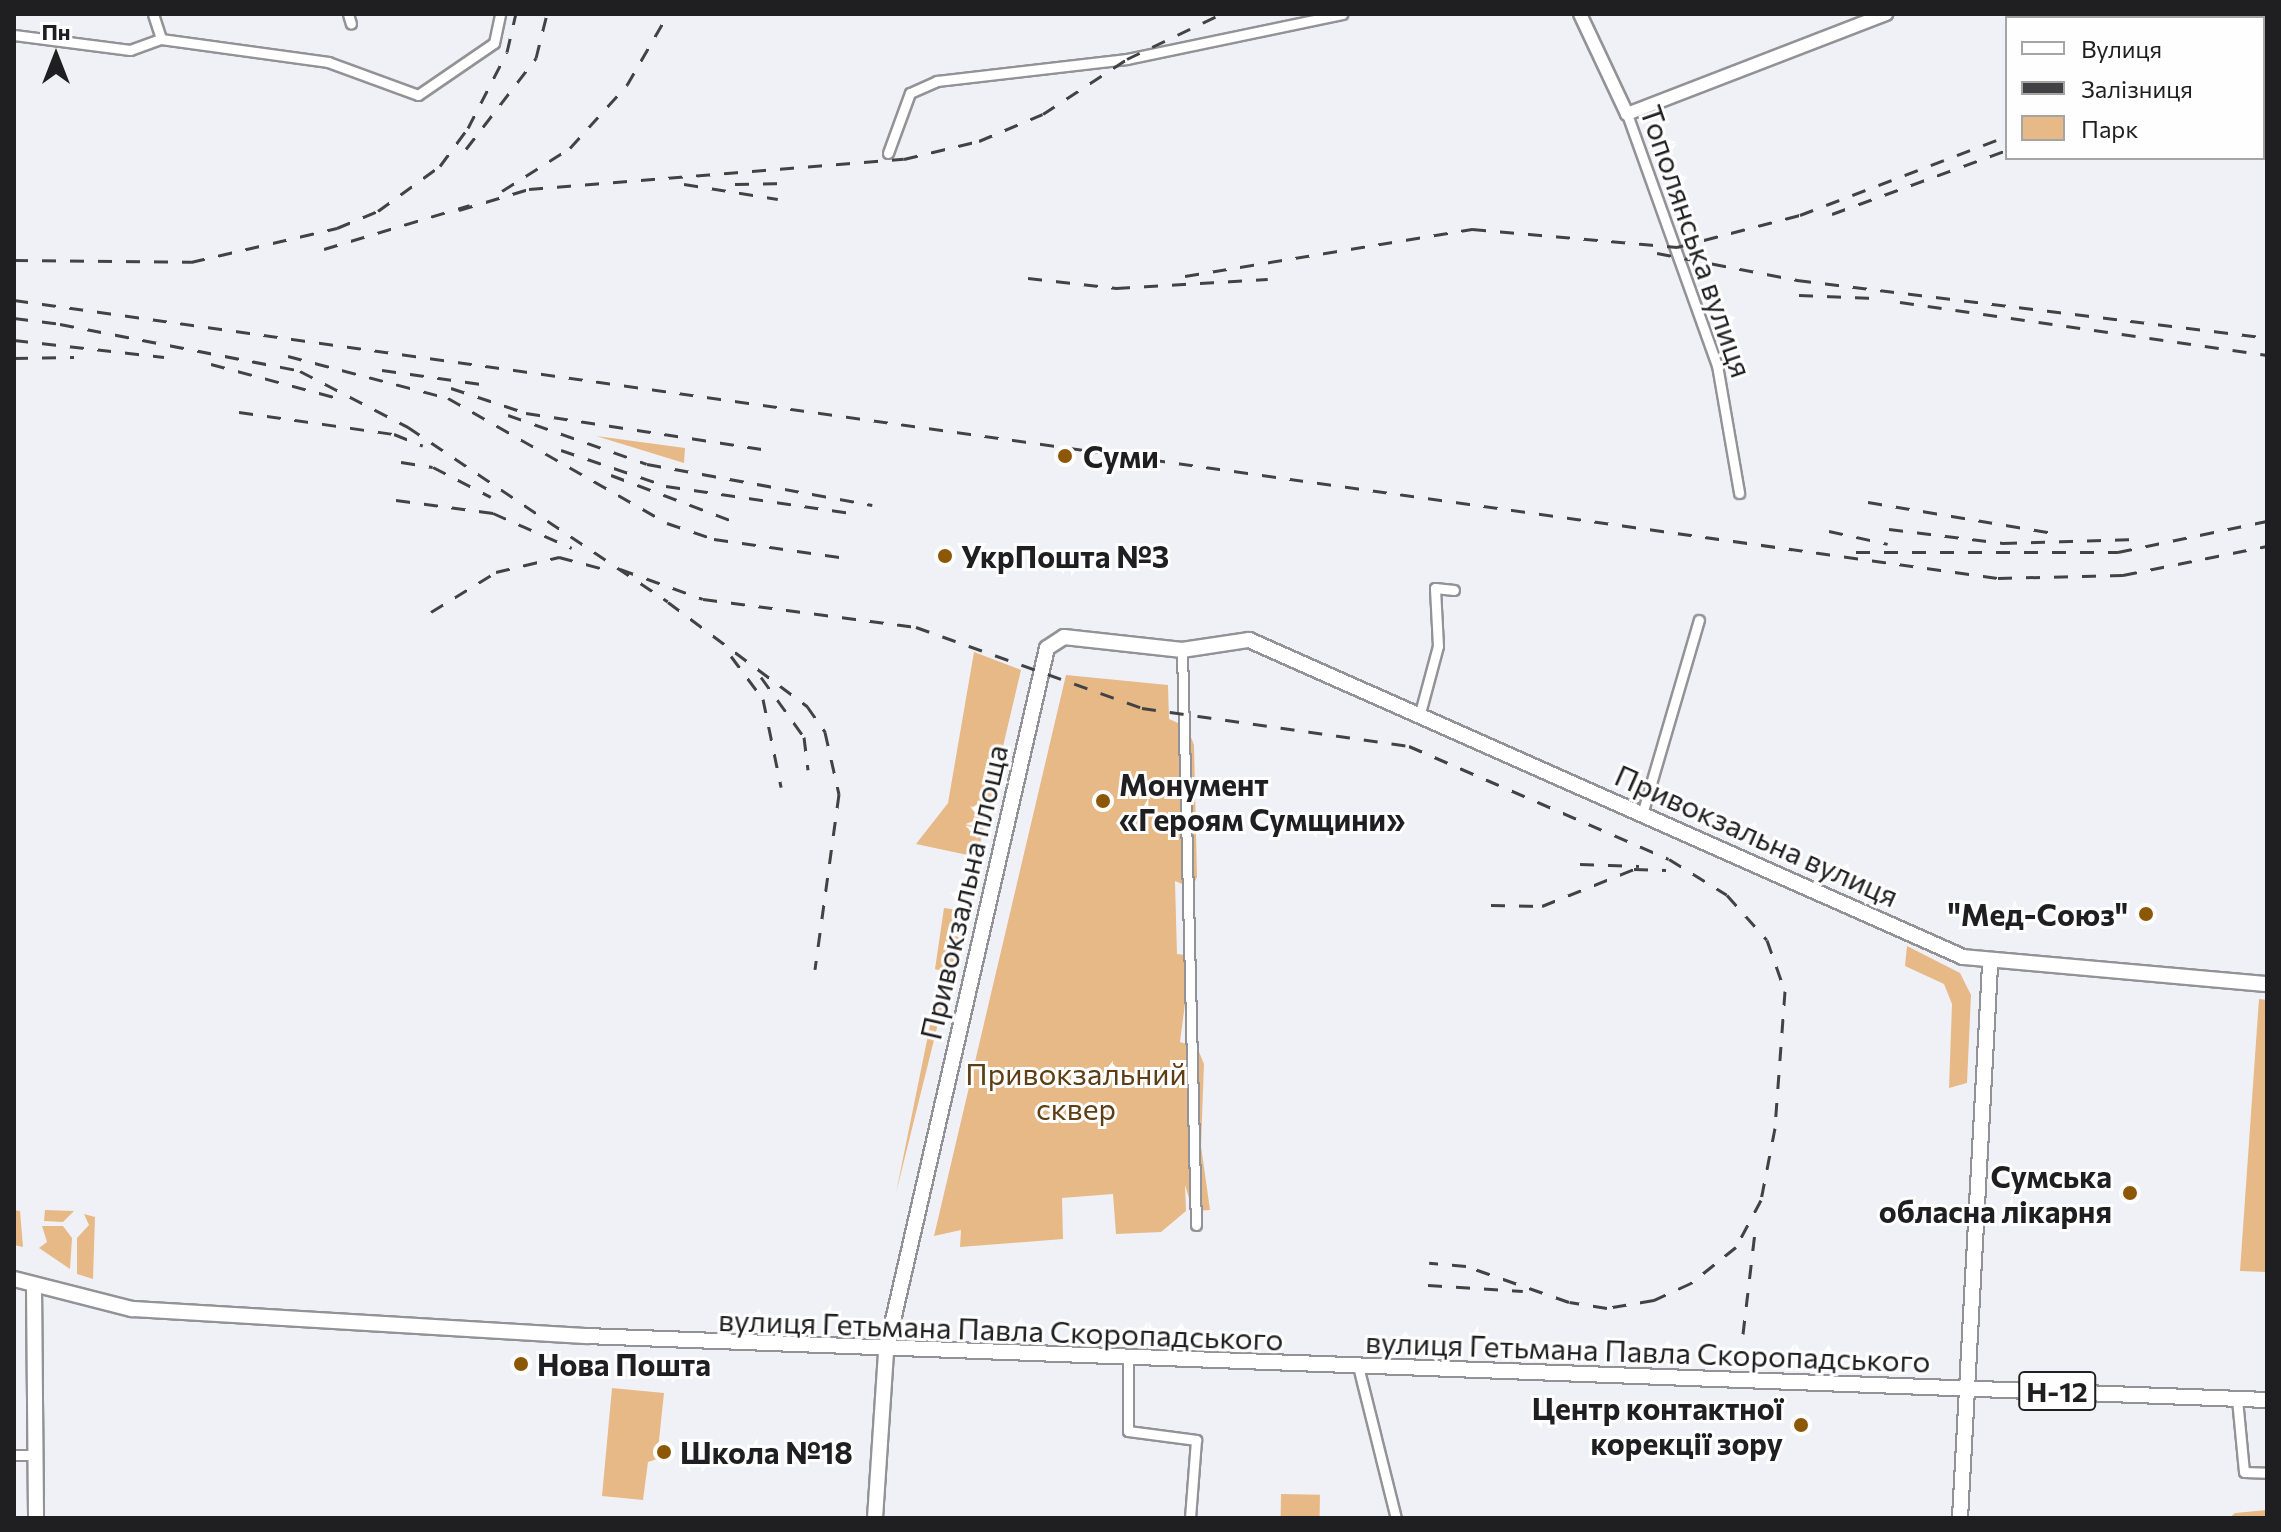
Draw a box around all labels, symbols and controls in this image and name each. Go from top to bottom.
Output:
north arrow [16,16,96,96]
legend [2005,16,2265,160]
text: Пн [41,18,71,45]
text: Вулиця [2081,34,2162,63]
text: Залізниця [2081,74,2193,103]
street label: Тополянська вулиця [1634,100,1760,382]
text: Парк [2081,114,2138,143]
place label: Суми [1083,438,1159,474]
marker: Суми [1054,445,1076,467]
place label: УкрПошта №3 [961,538,1169,574]
marker: УкрПошта №3 [936,547,954,565]
street label: Привокзальна площа [912,741,1014,1043]
street label: Привокзальна вулиця [1610,756,1904,914]
place label: Монумент «Героям Сумщини» [1119,766,1405,836]
marker: Монумент «Героям Сумщини» [1094,792,1112,810]
place label: "Мед-Союз" [1948,896,2128,932]
marker: "Мед-Союз" [2135,903,2157,925]
park label: Привокзальний сквер [965,1055,1187,1126]
place label: Сумська обласна лікарня [1879,1158,2112,1228]
marker: Сумська обласна лікарня [2119,1182,2141,1204]
street label: вулиця Гетьмана Павла Скоропадського [718,1301,1284,1357]
street label: вулиця Гетьмана Павла Скоропадського [1365,1323,1931,1379]
place label: Нова Пошта [537,1346,711,1382]
marker: Нова Пошта [512,1355,530,1373]
road number: Н-12 [2017,1367,2097,1415]
place label: Центр контактної корекції зору [1532,1390,1783,1460]
marker: Центр контактної корекції зору [1790,1414,1812,1436]
place label: Школа №18 [680,1434,853,1470]
marker: Школа №18 [655,1443,673,1461]

